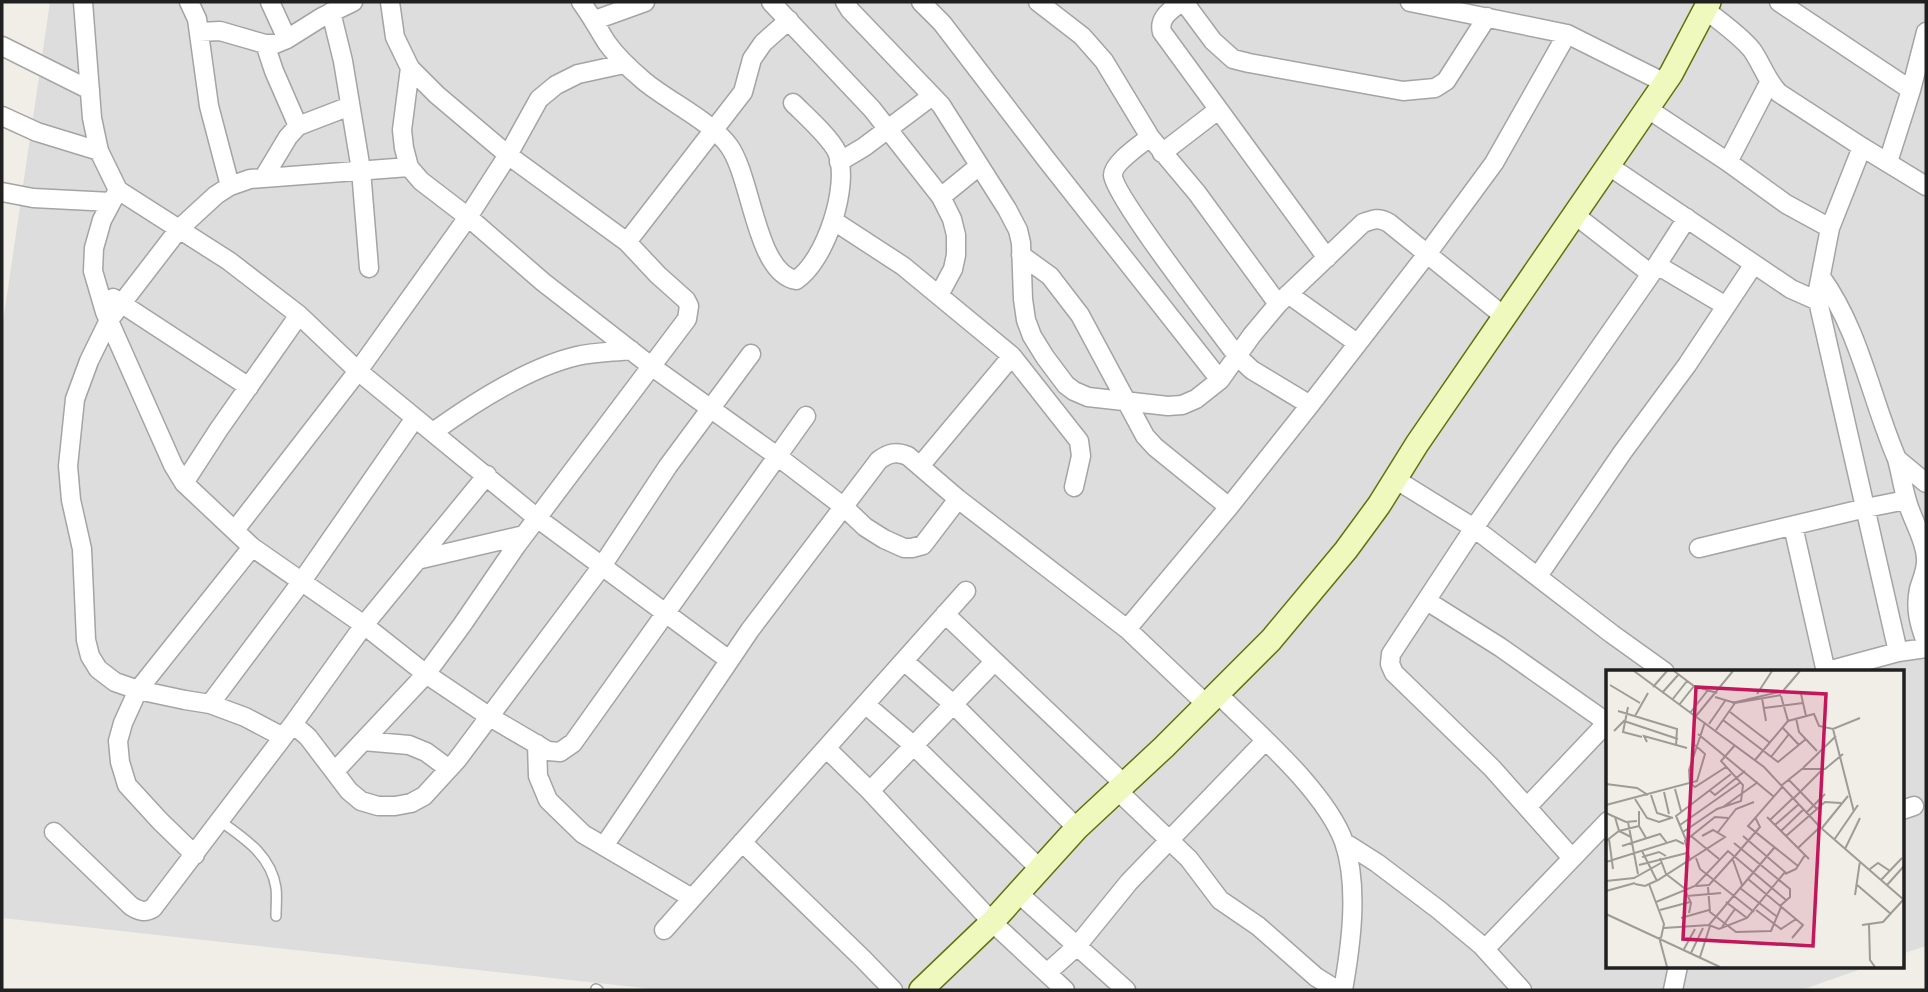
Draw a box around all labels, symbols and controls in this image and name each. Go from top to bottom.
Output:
inset map [1606,670,1904,968]

